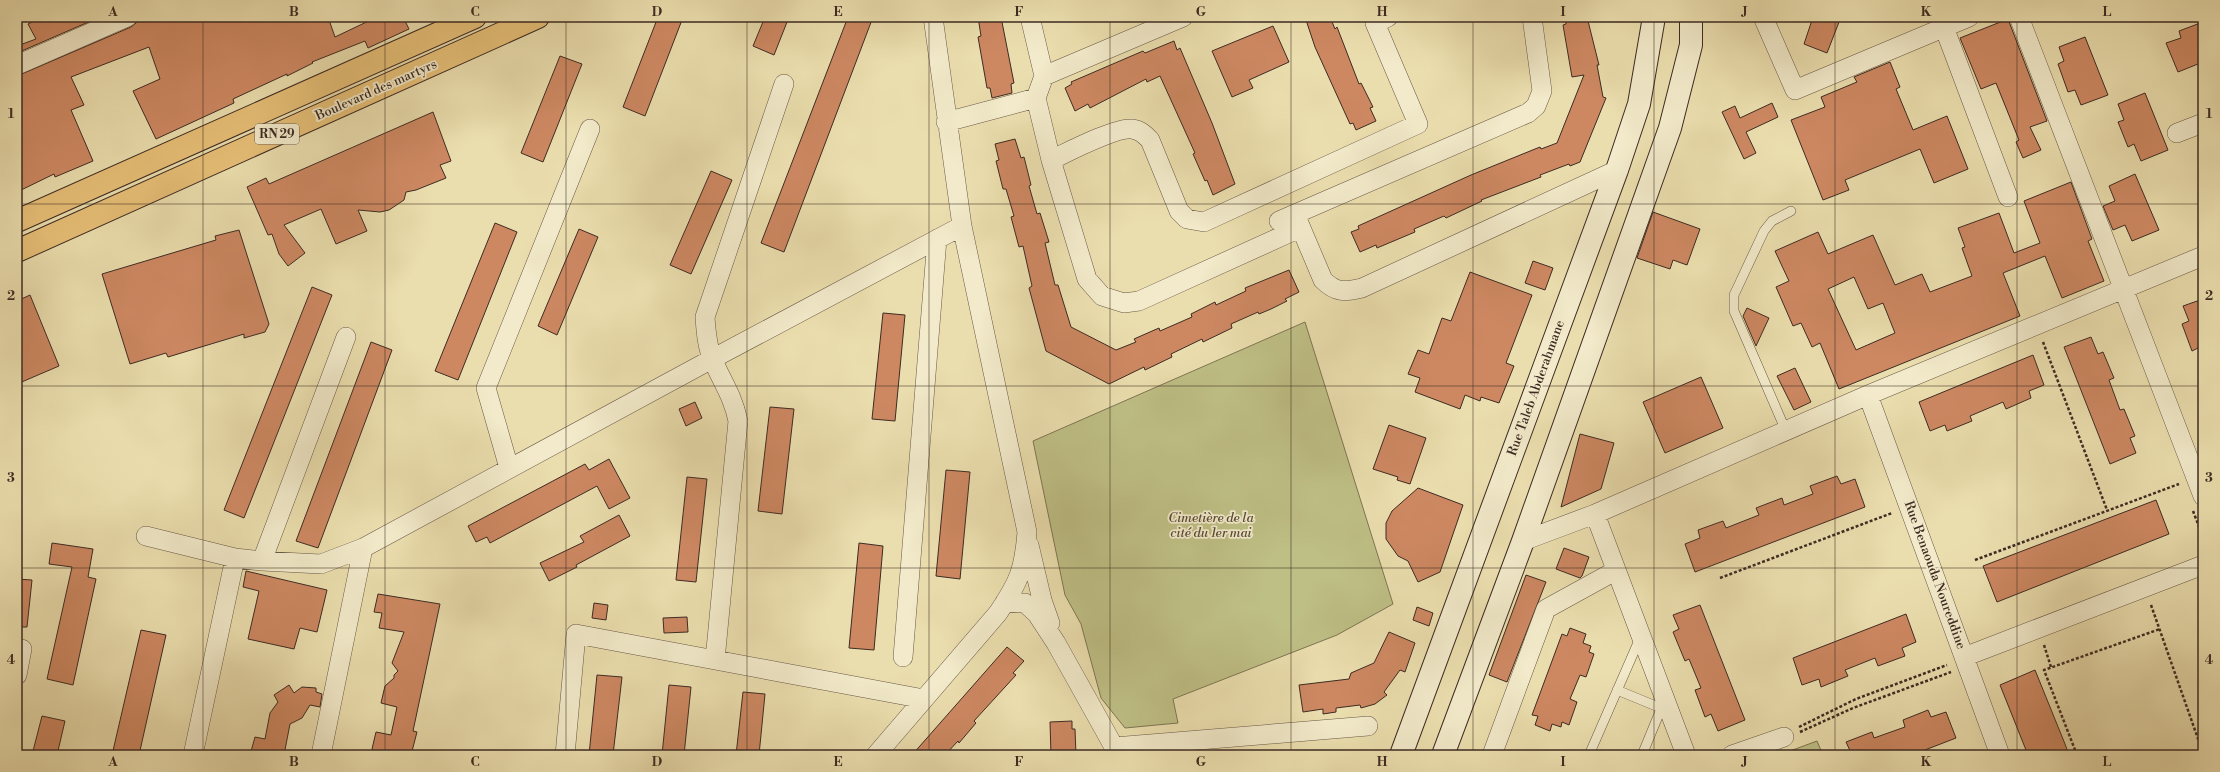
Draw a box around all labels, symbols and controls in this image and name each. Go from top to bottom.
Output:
text: A [107,4,118,20]
text: B [289,4,299,20]
text: C [470,4,480,20]
text: D [652,4,662,20]
text: E [833,4,843,20]
text: F [1014,4,1024,20]
text: G [1196,4,1207,20]
text: H [1377,4,1388,20]
text: I [1560,4,1566,20]
text: J [1740,4,1748,20]
text: K [1921,4,1932,20]
text: L [2103,4,2112,20]
street label: Boulevard des martyrs [312,56,439,124]
text: 1 [8,106,15,122]
text: 1 [2206,106,2213,122]
road number: RN 29 [255,124,299,144]
text: 2 [7,288,15,304]
text: 2 [2205,288,2213,304]
street label: Rue Taleb Abderahmane [1504,318,1568,458]
text: 3 [7,470,15,486]
text: 3 [2205,470,2213,486]
street label: Rue Benaouda Noureddine [1901,499,1969,652]
park label: Cimetière de la cité du 1er mai [1168,510,1255,541]
text: 4 [7,652,16,668]
text: 4 [2205,652,2214,668]
text: A [107,754,118,770]
text: B [289,754,299,770]
text: C [470,754,480,770]
text: D [652,754,662,770]
text: E [833,754,843,770]
text: F [1014,754,1024,770]
text: G [1196,754,1207,770]
text: H [1377,754,1388,770]
text: I [1560,754,1566,770]
text: J [1740,754,1748,770]
text: K [1921,754,1932,770]
text: L [2103,754,2112,770]

